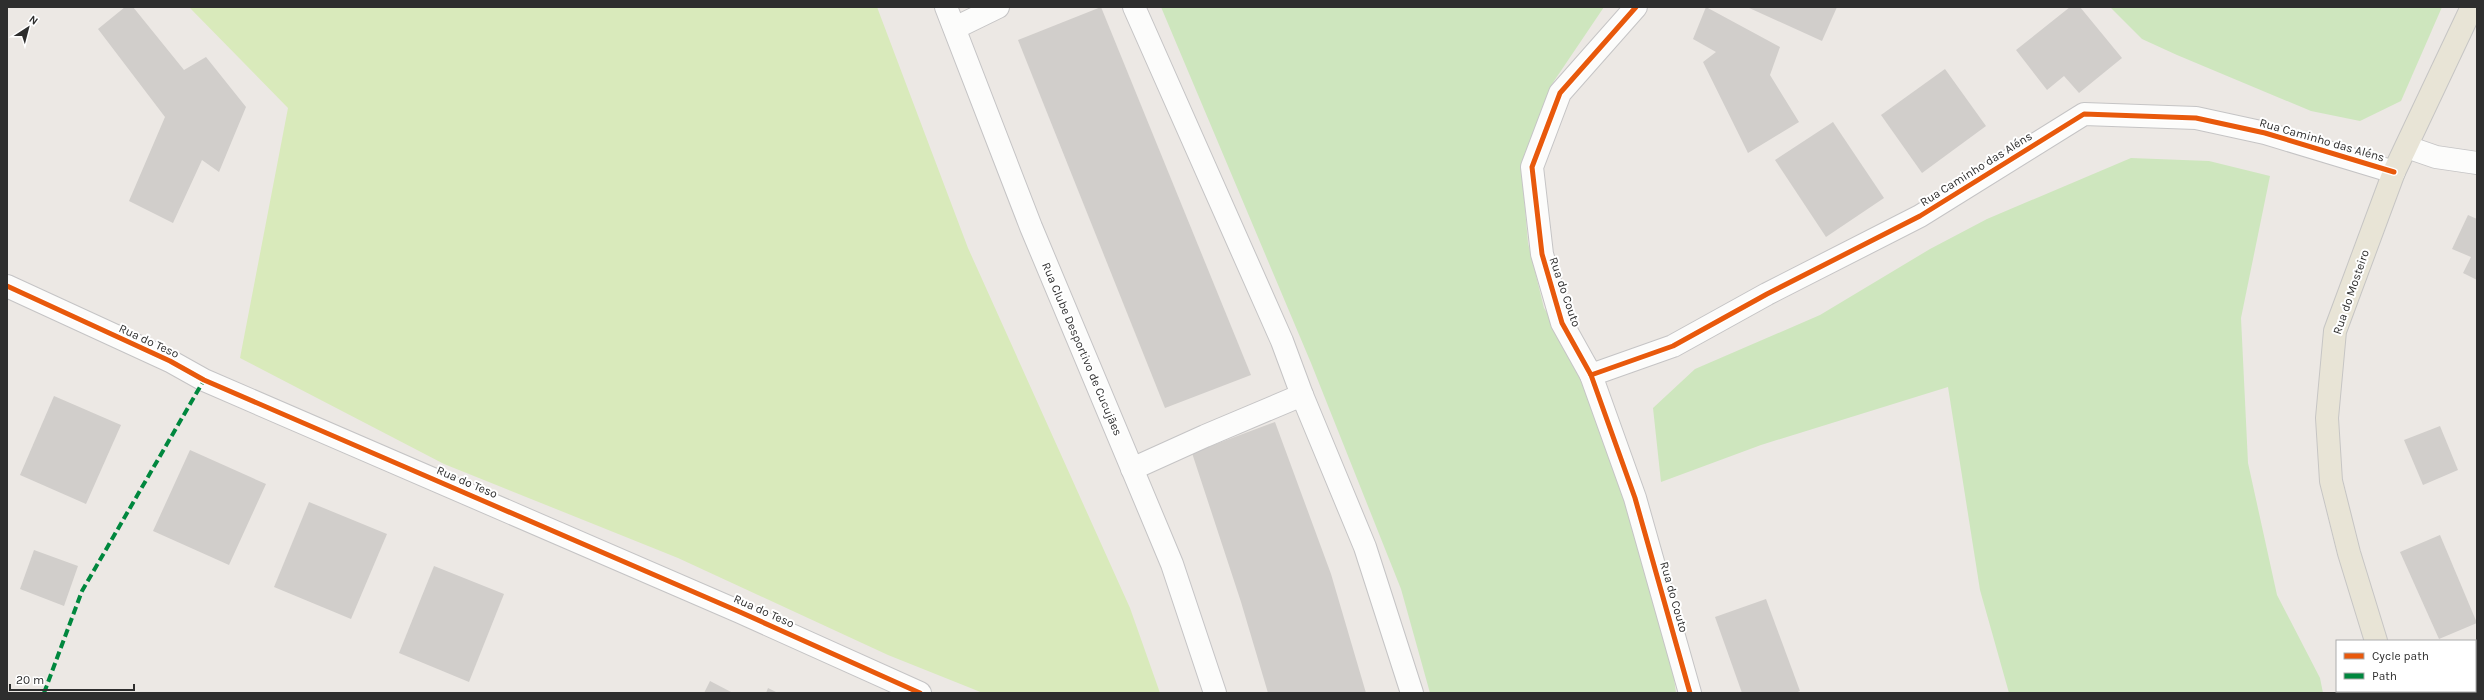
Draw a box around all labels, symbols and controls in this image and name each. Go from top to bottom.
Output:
north arrow [8,8,48,48]
text: N [27,13,41,28]
street label: Rua Caminho das Aléns [2258,115,2386,165]
street label: Rua Caminho das Aléns [1917,129,2035,209]
street label: Rua do Mosteiro [2330,248,2372,336]
street label: Rua do Couto [1547,255,1583,329]
street label: Rua Clube Desportivo de Cucujães [1039,260,1125,438]
street label: Rua do Teso [117,321,181,361]
street label: Rua do Teso [434,463,500,501]
street label: Rua do Couto [1657,560,1691,634]
street label: Rua do Teso [732,591,796,631]
legend [2336,640,2476,692]
text: Cycle path [2372,649,2429,663]
scale bar [10,666,134,692]
text: Path [2372,669,2397,683]
text: 20 m [16,673,44,687]

